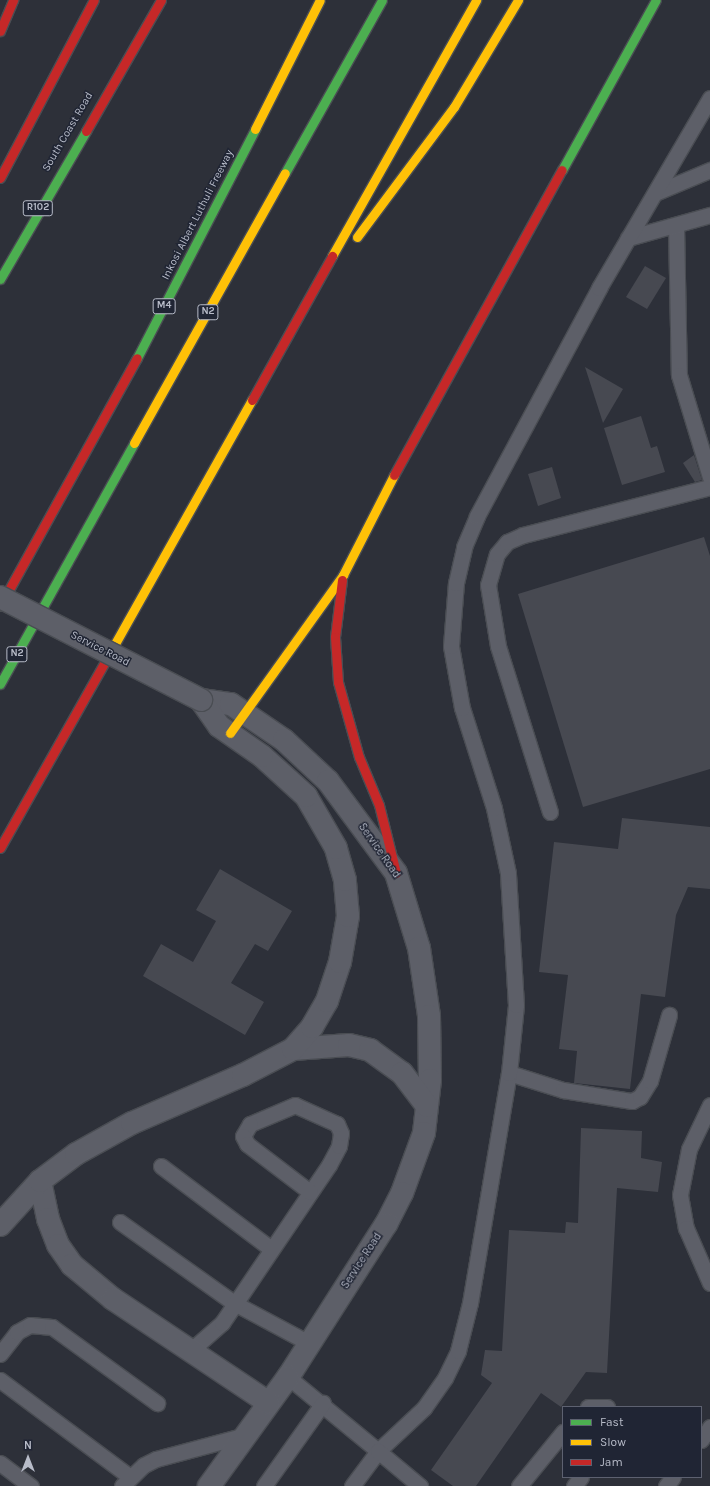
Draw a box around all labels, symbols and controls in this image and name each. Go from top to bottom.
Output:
street label: South Coast Road [40,90,96,174]
street label: Inkosi Albert Luthuli Freeway [159,148,237,282]
road number: R102 [22,200,54,216]
road number: M4 [152,298,176,314]
road number: N2 [197,304,219,320]
street label: Service Road [68,629,132,669]
road number: N2 [6,646,28,662]
street label: Service Road [355,821,403,881]
street label: Service Road [339,1230,385,1292]
legend [562,1406,702,1478]
text: Fast [600,1415,623,1429]
text: Slow [600,1435,626,1449]
north arrow [8,1438,48,1478]
text: N [24,1439,32,1452]
text: Jam [600,1455,623,1469]

